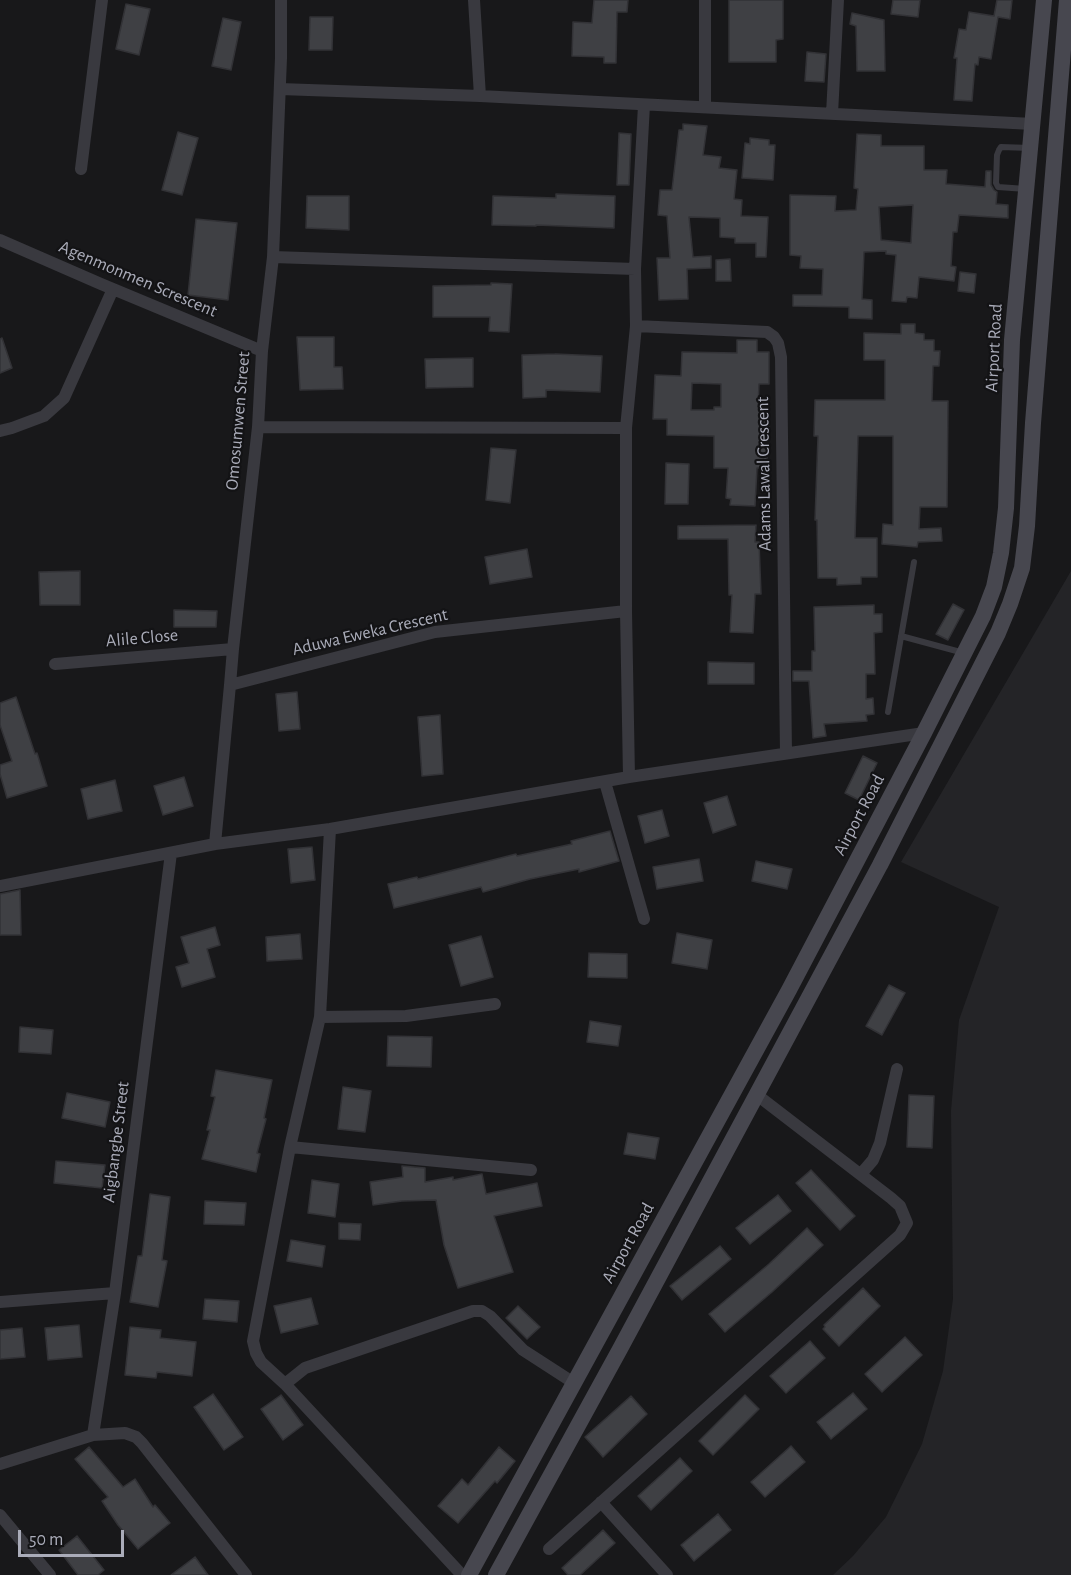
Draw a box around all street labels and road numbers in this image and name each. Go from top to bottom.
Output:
street label: Agenmonmen Screscent [56,236,220,322]
street label: Airport Road [981,303,1007,393]
street label: Omosumwen Street [221,351,255,491]
street label: Adams Lawal Crescent [752,396,776,552]
street label: Aduwa Eweka Crescent [290,604,450,660]
street label: Alile Close [105,624,179,652]
street label: Airport Road [829,771,889,859]
street label: Aigbangbe Street [98,1080,134,1204]
street label: Airport Road [597,1199,659,1287]

